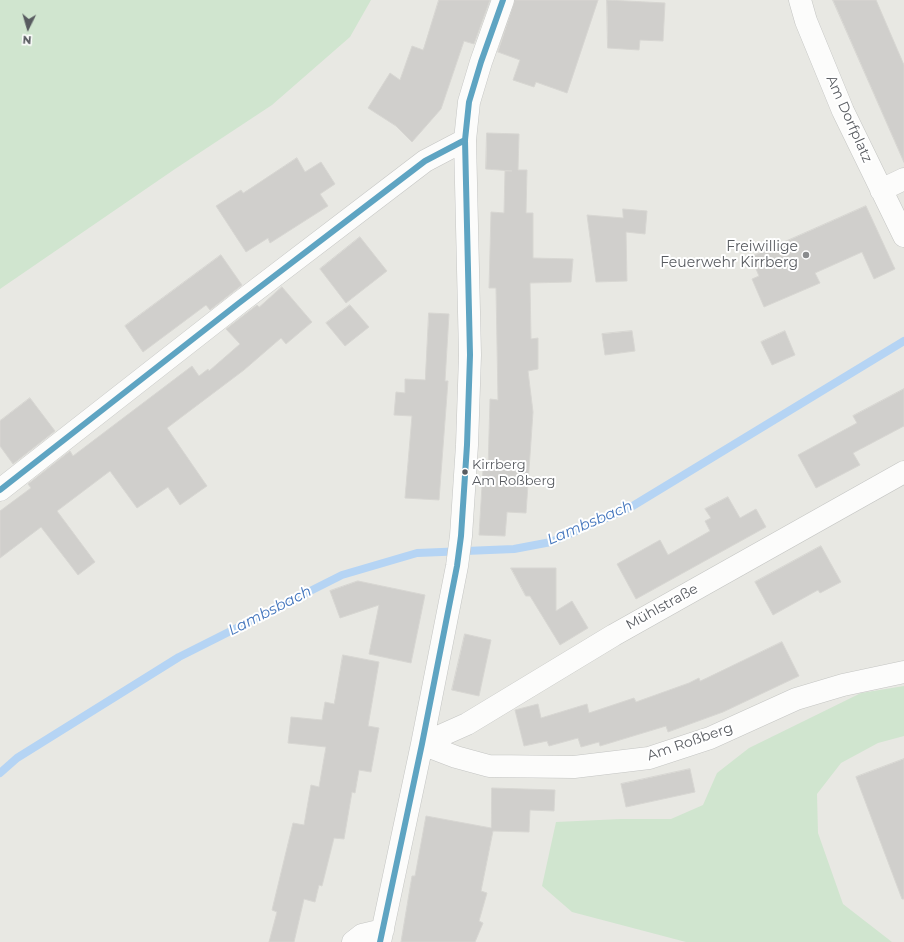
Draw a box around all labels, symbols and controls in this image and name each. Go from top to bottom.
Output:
north arrow [8,8,48,48]
text: N [22,33,32,47]
street label: Am Dorfplatz [822,73,876,165]
place label: Freiwillige Feuerwehr Kirrberg [660,239,798,272]
marker: Freiwillige Feuerwehr Kirrberg [801,250,811,260]
place label: Kirrberg Am Roßberg [472,457,555,488]
marker: Kirrberg Am Roßberg [460,467,470,477]
water label: Lambsbach [545,497,635,549]
street label: Mühlstraße [623,580,701,634]
water label: Lambsbach [225,582,315,640]
street label: Am Roßberg [645,719,735,765]

